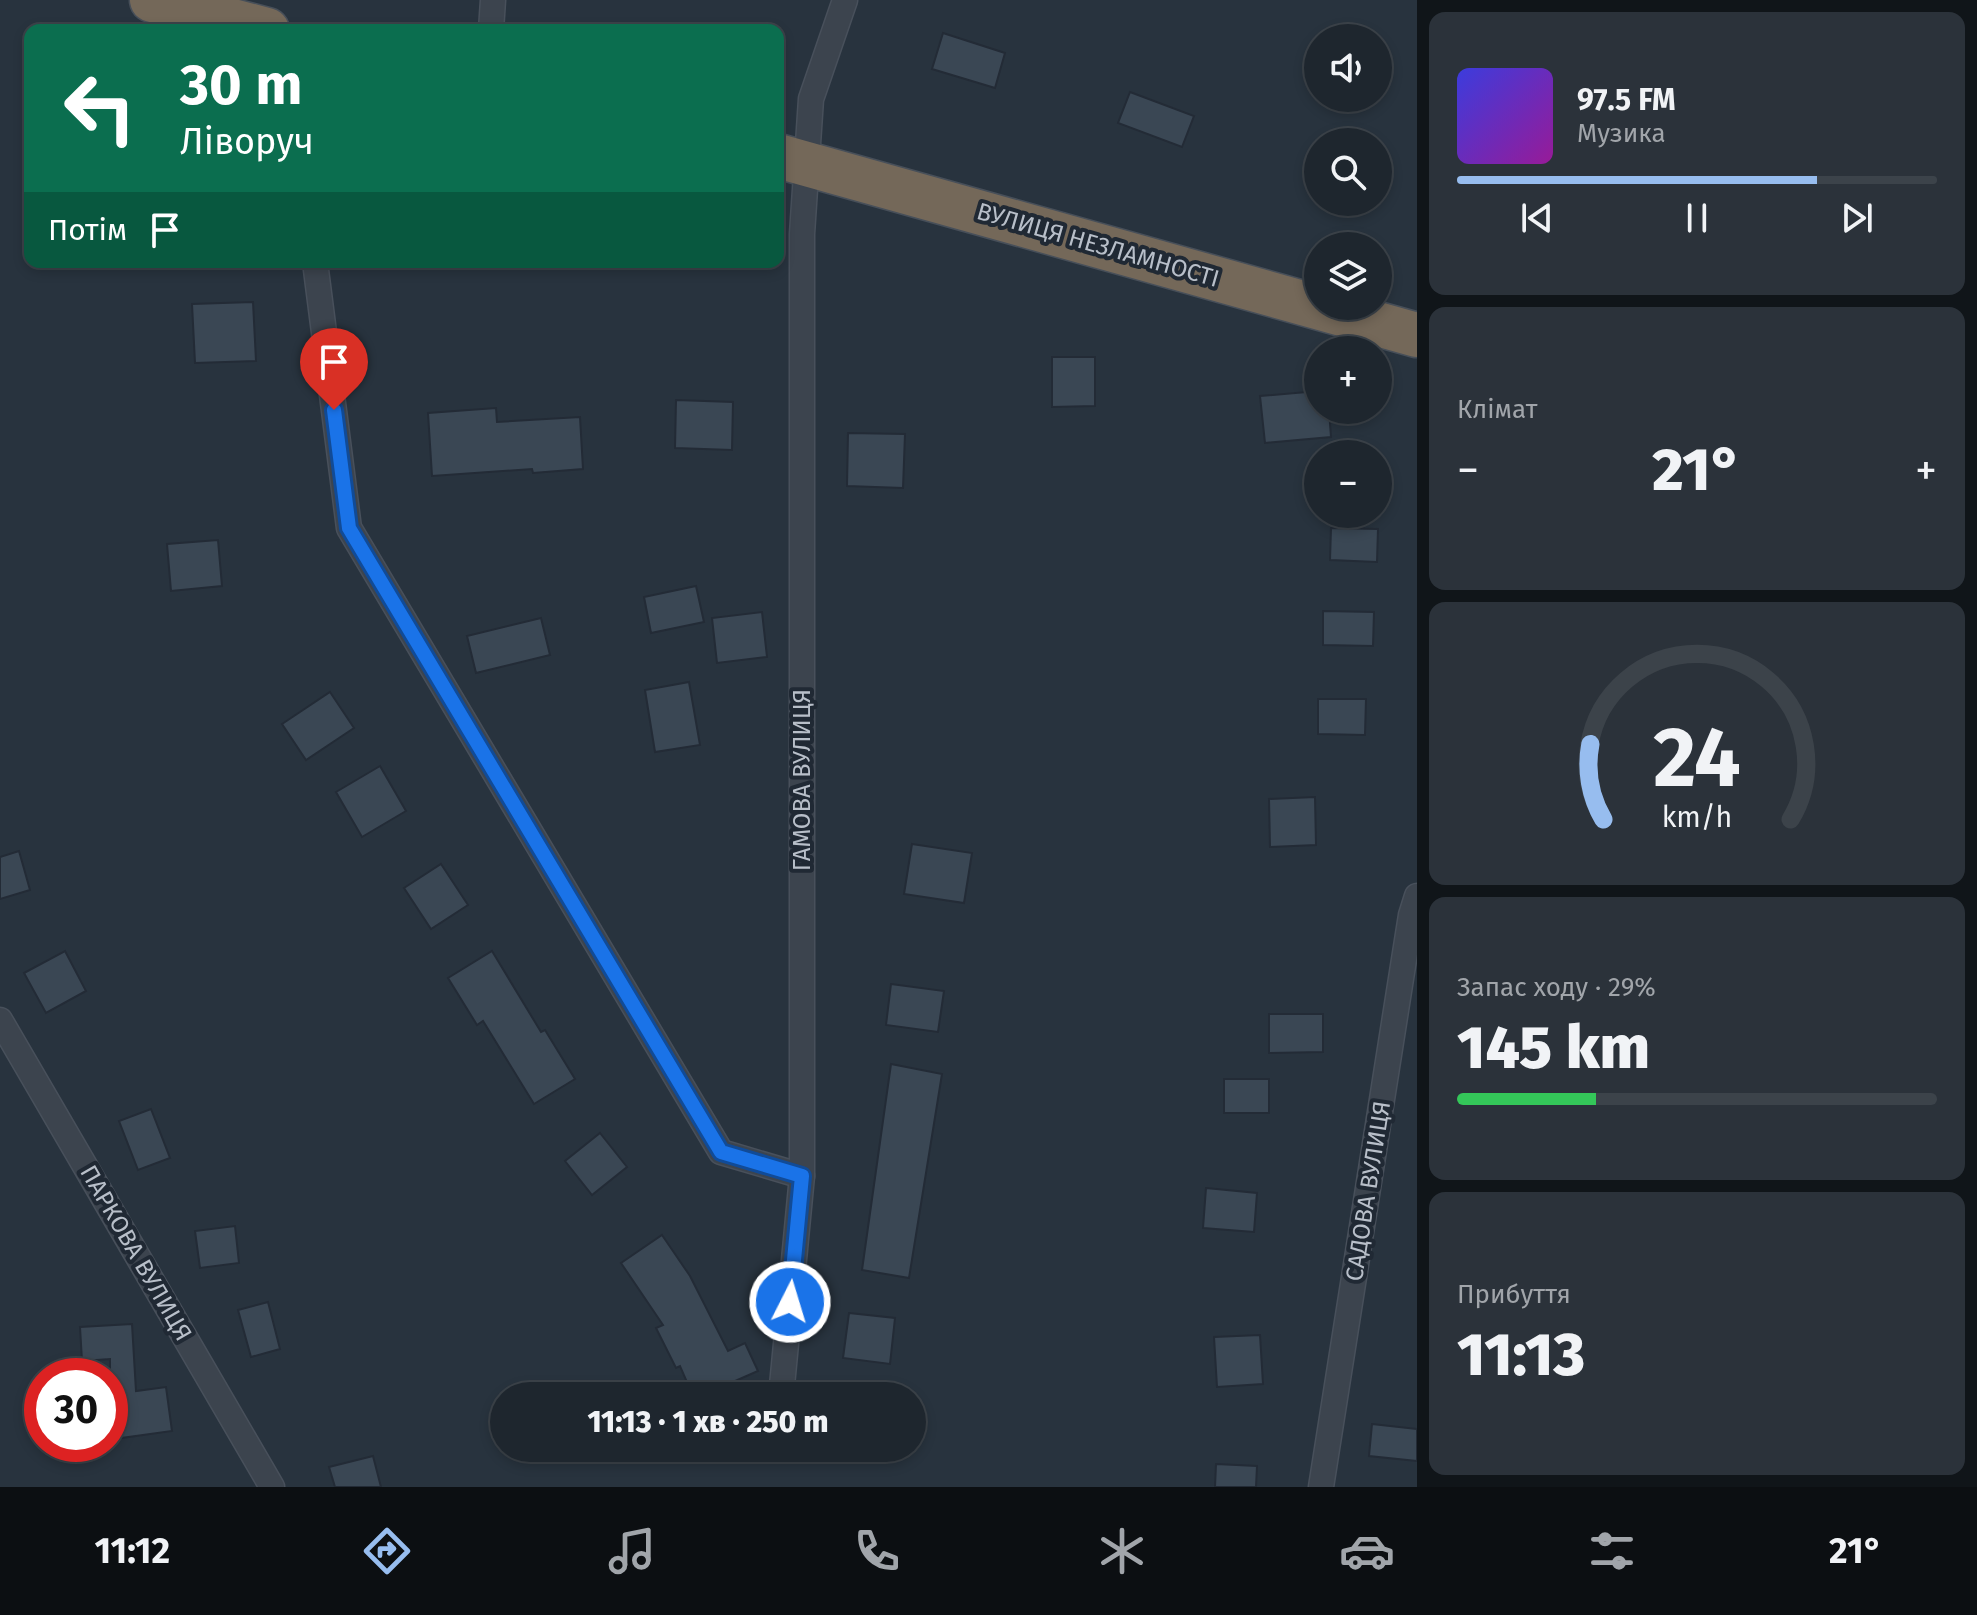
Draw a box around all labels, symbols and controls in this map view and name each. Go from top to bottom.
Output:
map controls [1304,24,1392,528]
button: sound [1304,24,1392,112]
text: 30 m [180,52,302,119]
icon: left [48,56,152,160]
text: 97.5 FM [1577,82,1676,118]
text: Музика [1577,118,1666,149]
text: Ліворуч [180,120,314,164]
button: search [1304,128,1392,216]
icon: previous [1515,196,1559,240]
icon: pause [1675,196,1719,240]
icon: next [1835,196,1879,240]
street label: ВУЛИЦЯ НЕЗЛАМНОСТІ [974,197,1222,293]
icon: arrive [143,208,187,252]
text: Потім [48,212,127,248]
button: layers [1304,232,1392,320]
pin [300,328,368,410]
button: + [1304,336,1392,424]
icon: arrive [312,340,356,384]
text: Клімат [1457,394,1537,425]
text: 21° [1652,434,1742,506]
button: − [1304,440,1392,528]
text: − [1457,444,1479,497]
text: + [1915,444,1937,497]
street label: ГАМОВА ВУЛИЦЯ [788,689,816,871]
text: 24 [1653,707,1741,807]
text: km/h [1662,800,1732,835]
text: Запас ходу · 29% [1457,972,1656,1003]
text: 145 km [1457,1012,1650,1084]
street label: САДОВА ВУЛИЦЯ [1340,1099,1396,1283]
street label: ПАРКОВА ВУЛИЦЯ [74,1160,198,1346]
position arrow [748,1260,832,1344]
text: Прибуття [1457,1279,1571,1310]
text: 11:13 [1457,1319,1585,1391]
speed limit sign: 30 [24,1358,128,1462]
text: 11:13 · 1 хв · 250 m [588,1404,829,1440]
icon: directions [359,1523,415,1579]
icon: music [604,1523,660,1579]
icon: phone [849,1523,905,1579]
icon: climate [1094,1523,1150,1579]
icon: car [1339,1523,1395,1579]
icon: filters [1584,1523,1640,1579]
text: 11:12 [95,1529,170,1573]
text: 21° [1829,1529,1882,1573]

